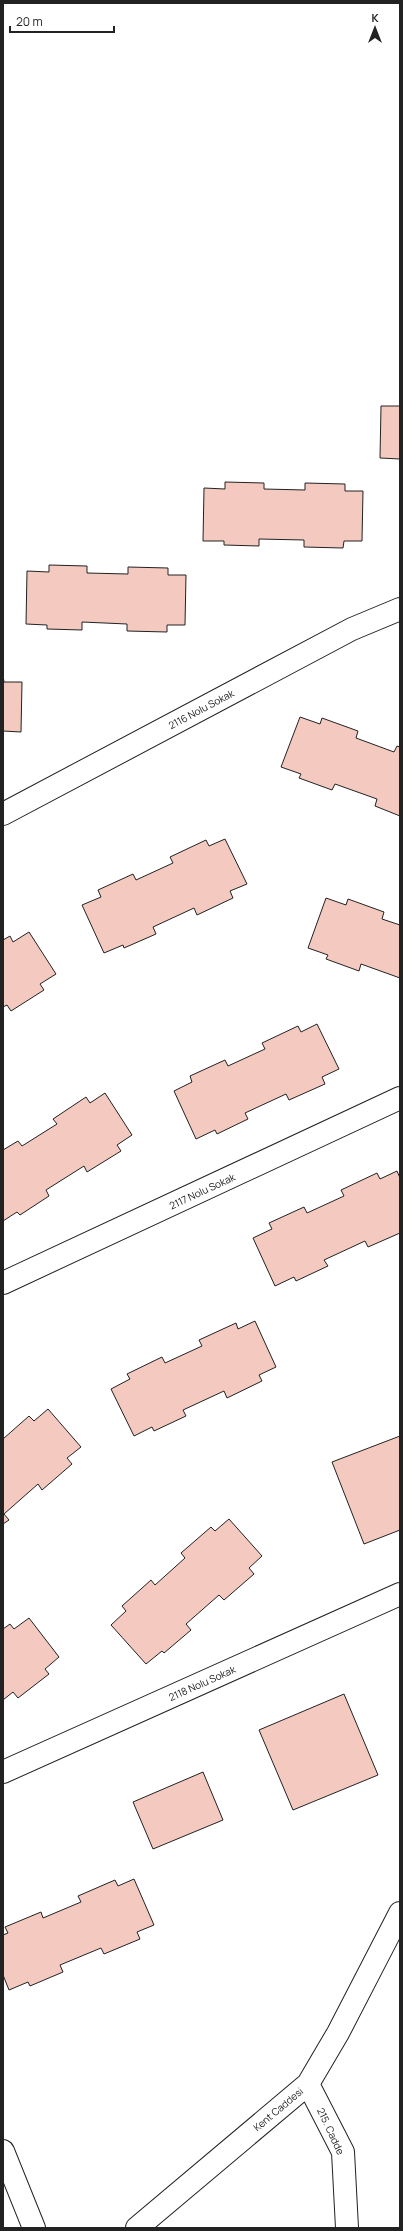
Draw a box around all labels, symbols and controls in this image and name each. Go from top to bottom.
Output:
scale bar [10,8,114,34]
north arrow [355,8,395,48]
text: K [371,10,379,25]
text: 20 m [16,13,43,30]
street label: 2116 Nolu Sokak [166,685,237,732]
street label: 2117 Nolu Sokak [167,1169,238,1212]
street label: 2118 Nolu Sokak [166,1662,239,1704]
street label: Kent Caddesi [250,2084,306,2134]
street label: 215. Cadde [314,2105,348,2157]

